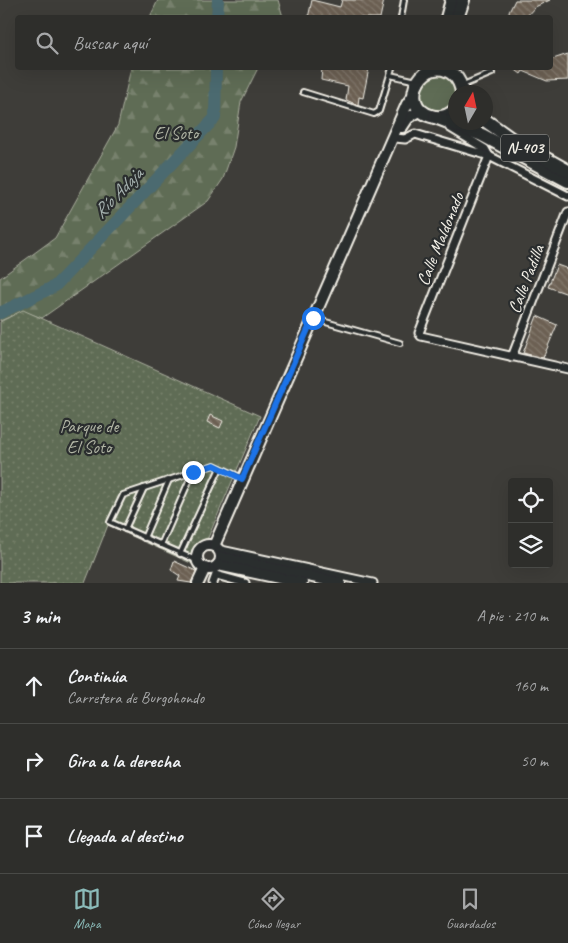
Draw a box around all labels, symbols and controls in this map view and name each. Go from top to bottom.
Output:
search box [15,15,553,70]
icon: search [33,29,61,57]
text: Buscar aquí [73,31,147,55]
north arrow [448,85,493,130]
park label: El Soto [154,122,200,144]
road number: N-403 [501,134,549,162]
water label: Río Adaja [88,161,149,223]
street label: Calle Maldonado [411,188,469,289]
street label: Calle Padilla [503,240,550,316]
route start [302,307,325,330]
park label: Parque de El Soto [60,415,119,458]
route end [182,461,205,484]
map controls [508,478,553,568]
button: locate [508,478,553,523]
button: layers [508,523,553,568]
text: 3 min [20,603,60,629]
text: A pie · 210 m [477,606,548,626]
text: Continúa [67,664,126,688]
icon: ahead [20,672,48,700]
text: 160 m [514,676,548,696]
text: Carretera de Burgohondo [67,688,204,708]
icon: right [20,747,48,775]
text: Gira a la derecha [67,749,180,773]
text: 50 m [521,751,548,771]
icon: arrive [20,822,48,850]
text: Llegada al destino [67,824,183,848]
tab: Mapa [73,885,101,932]
tab: Cómo llegar [247,885,300,932]
tab: Guardados [446,885,495,932]

